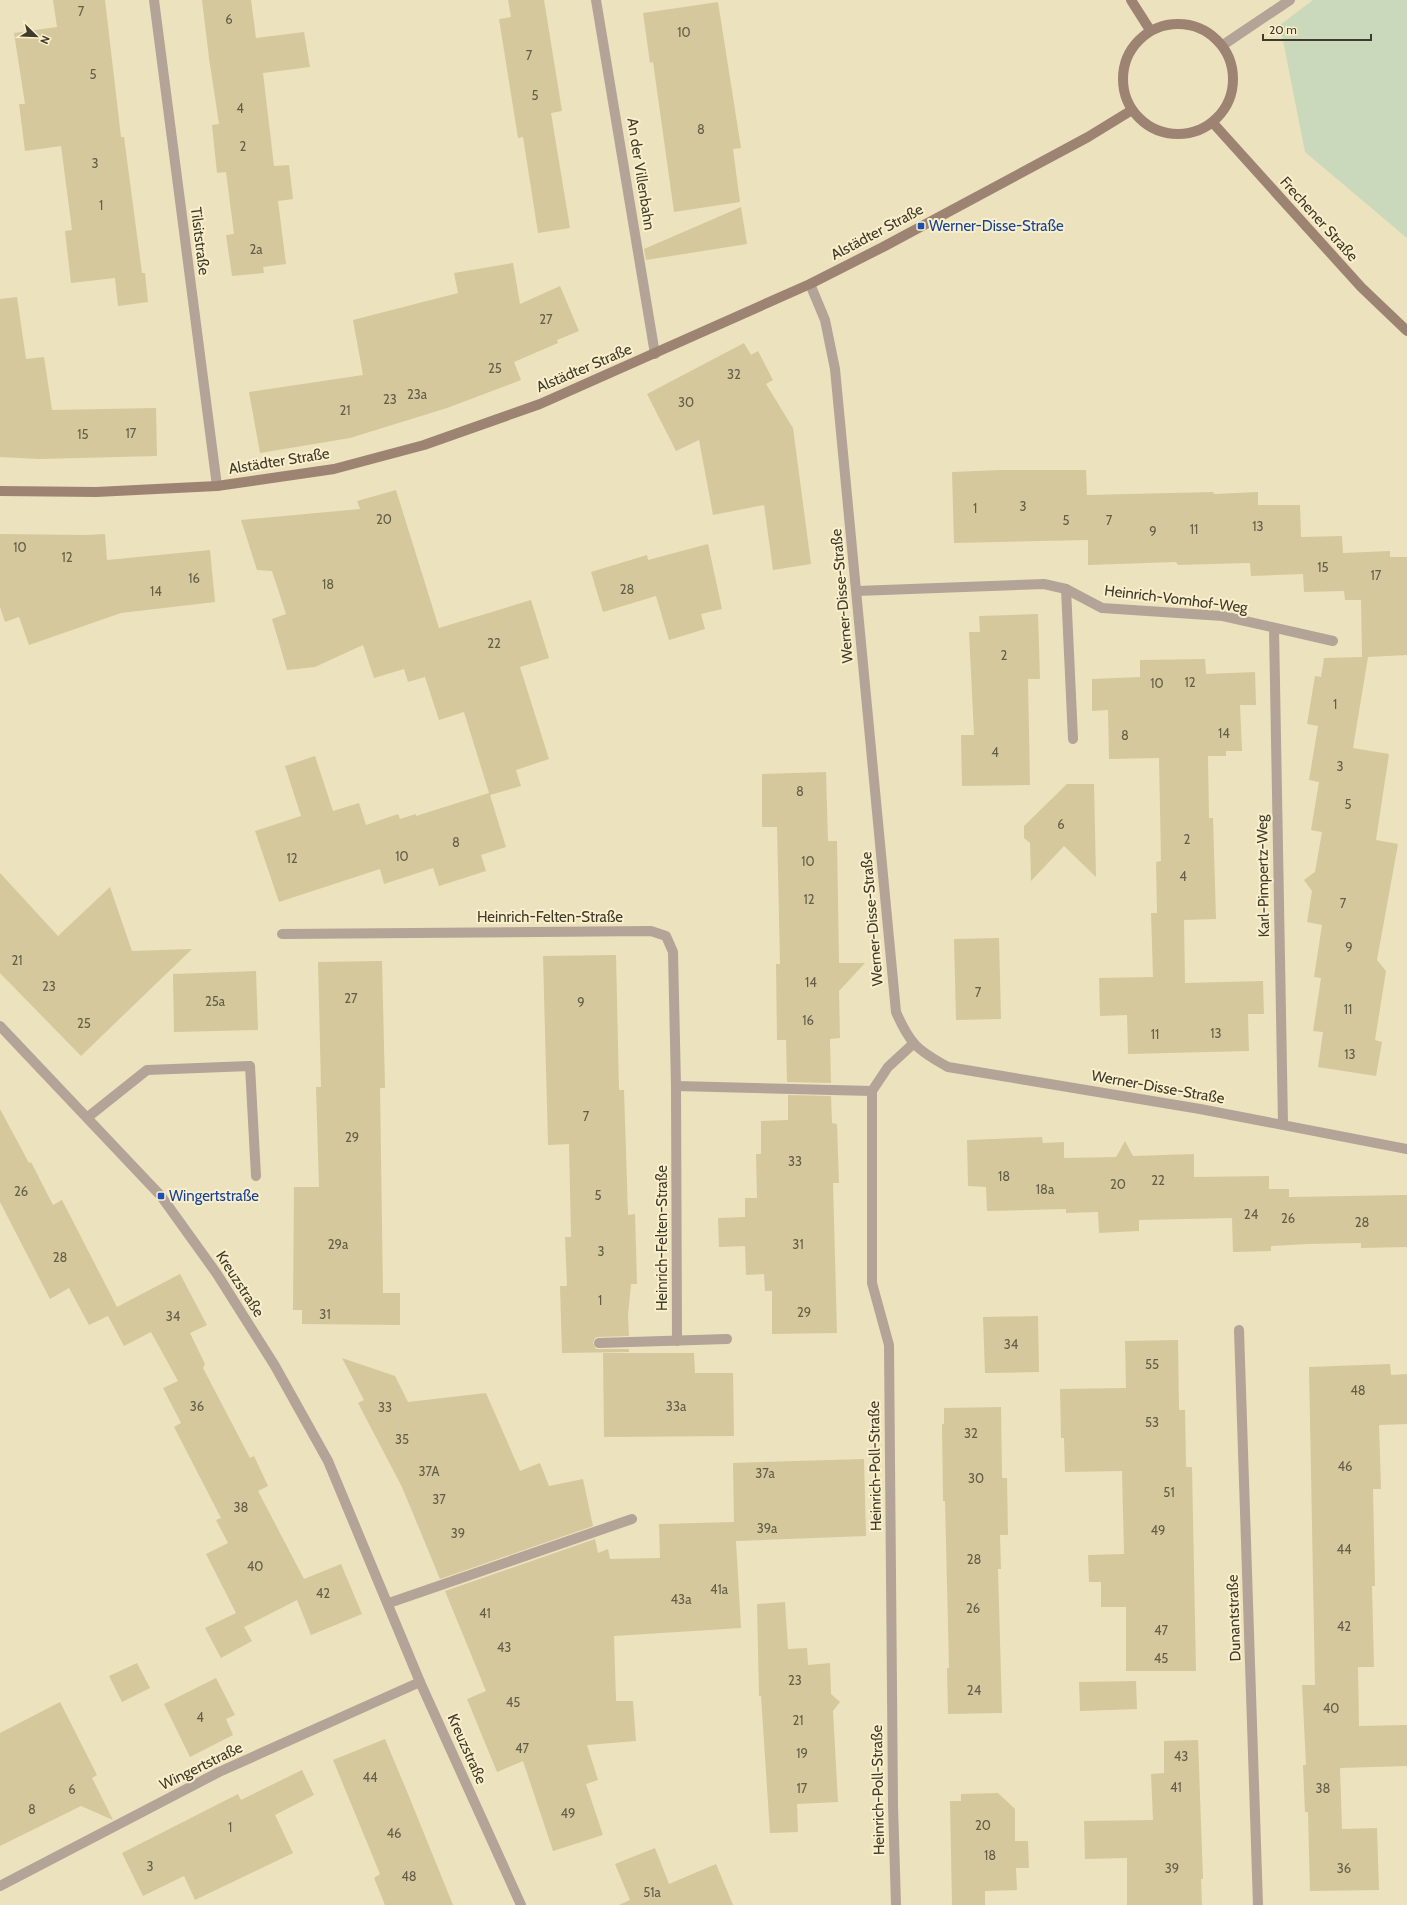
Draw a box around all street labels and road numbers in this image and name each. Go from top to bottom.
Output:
street label: An der Villenbahn [623,117,659,231]
street label: Frechener Straße [1276,173,1362,265]
street label: Alstädter Straße [828,200,927,264]
street label: Tilsitstraße [187,206,213,276]
street label: Alstädter Straße [534,340,635,396]
street label: Alstädter Straße [227,444,331,478]
street label: Werner-Disse-Straße [827,528,857,664]
street label: Heinrich-Vomhof-Weg [1103,581,1249,617]
street label: Karl-Pimpertz-Weg [1253,814,1273,938]
street label: Werner-Disse-Straße [857,851,887,987]
street label: Heinrich-Felten-Straße [477,908,623,926]
street label: Werner-Disse-Straße [1090,1066,1226,1108]
street label: Heinrich-Felten-Straße [653,1165,671,1311]
street label: Kreuzstraße [212,1248,268,1321]
street label: Heinrich-Poll-Straße [865,1400,885,1531]
street label: Dunantstraße [1223,1574,1245,1662]
street label: Kreuzstraße [444,1711,491,1787]
street label: Heinrich-Poll-Straße [868,1724,888,1855]
street label: Wingertstraße [157,1738,246,1794]

